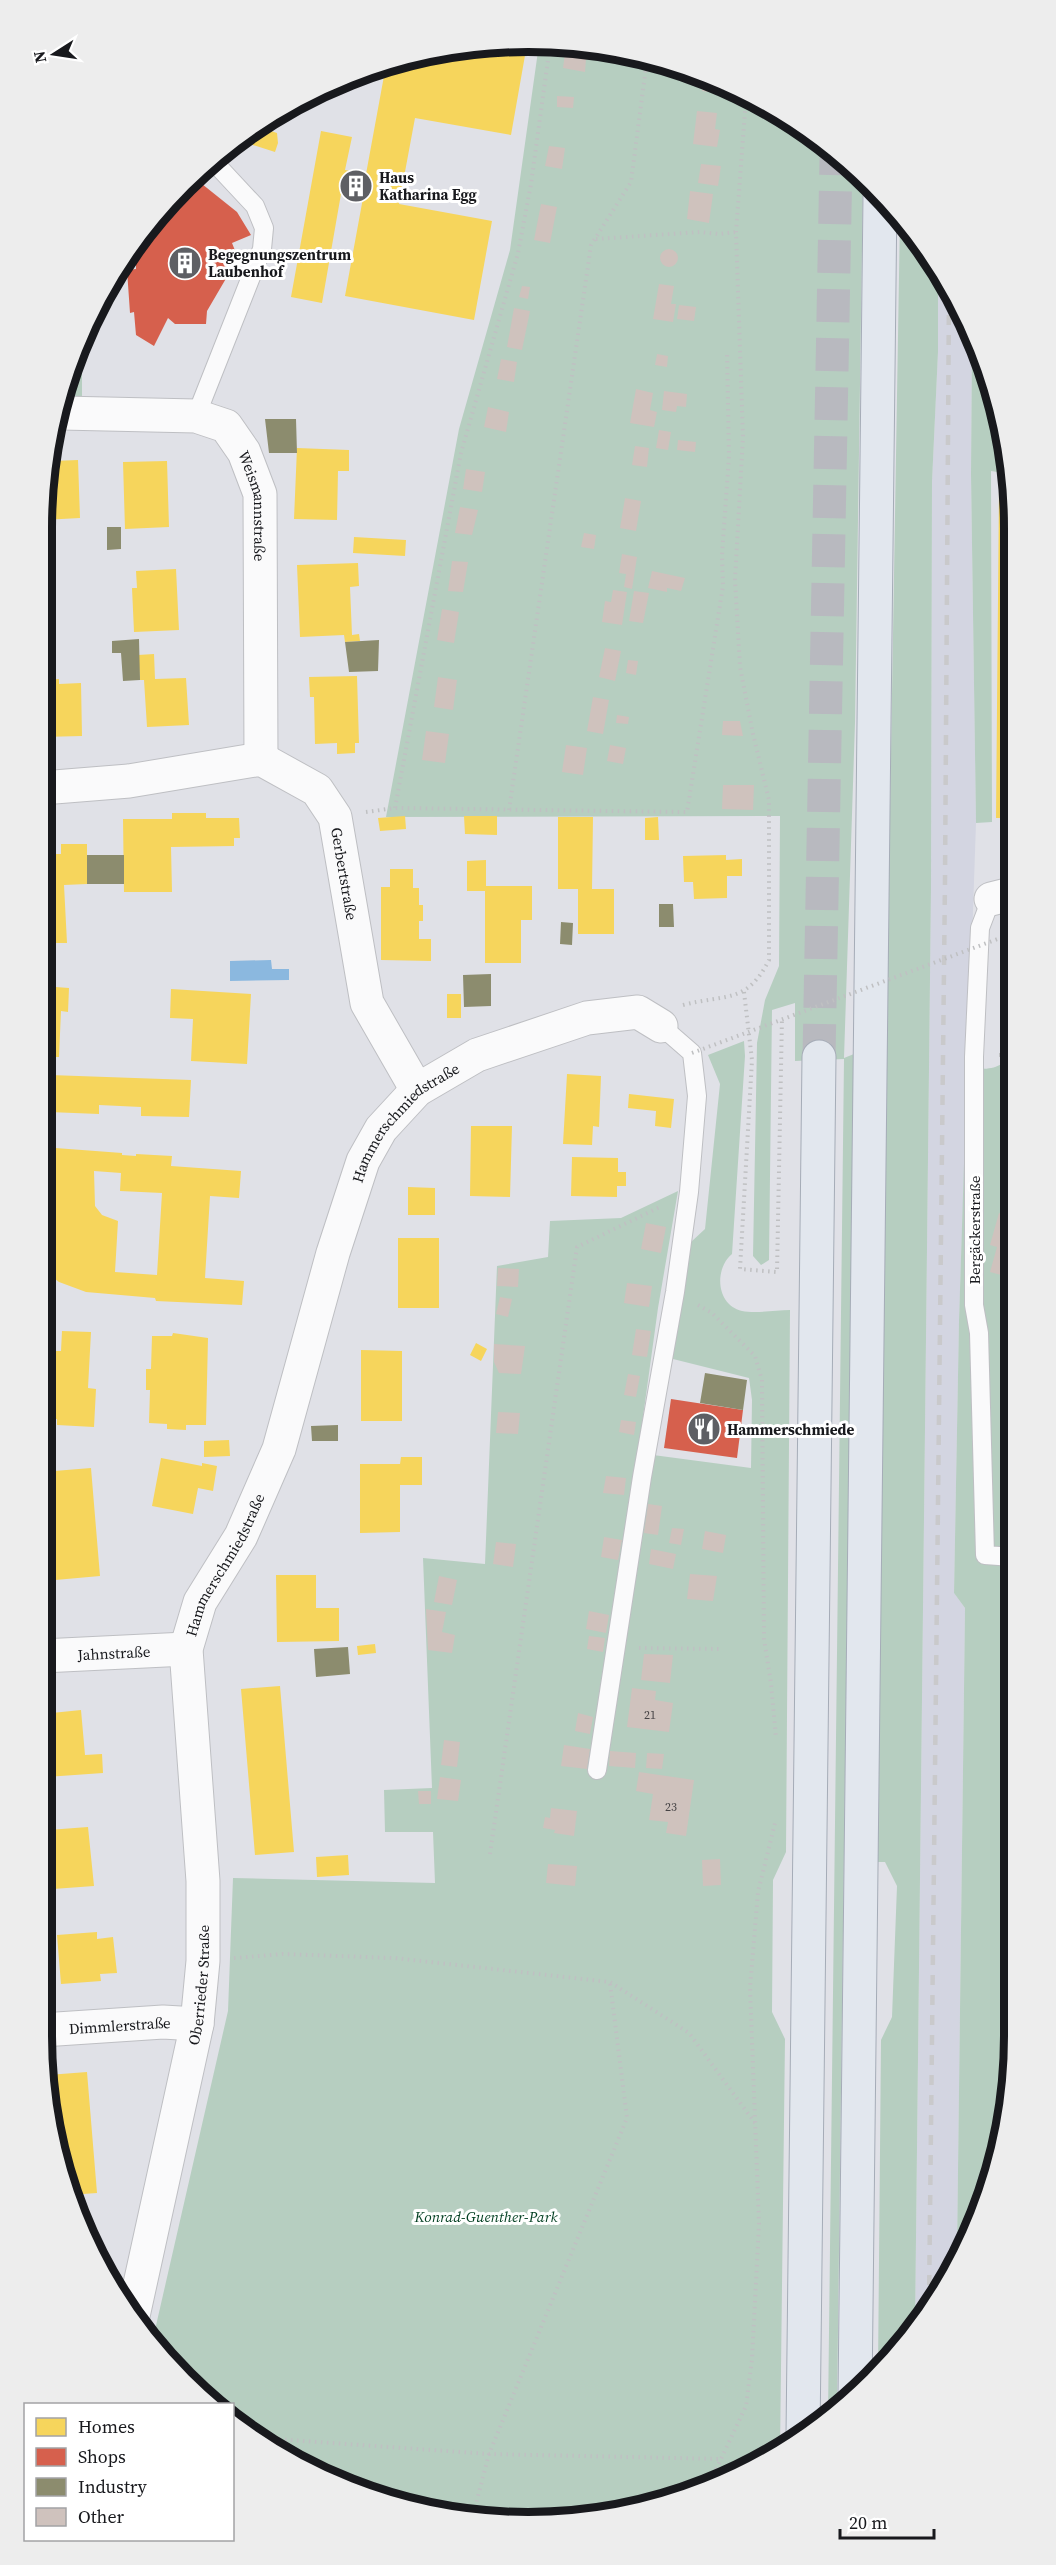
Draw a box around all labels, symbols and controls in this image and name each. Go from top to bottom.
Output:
north arrow [24,24,84,84]
text: N [27,49,51,65]
place label: Haus Katharina Egg [379,167,477,205]
building icon: Haus Katharina Egg [338,168,374,204]
place label: Begegnungszentrum Laubenhof [208,244,351,282]
building icon: Begegnungszentrum Laubenhof [167,245,203,281]
street label: Weismannstraße [234,447,271,562]
street label: Gerbertstraße [326,826,363,922]
street label: Hammerschmiedstraße [346,1057,463,1185]
street label: Bergäckerstraße [964,1175,985,1285]
restaurant icon: Hammerschmiede [686,1411,722,1447]
place label: Hammerschmiede [727,1419,854,1440]
street label: Hammerschmiedstraße [180,1490,269,1639]
street label: Jahnstraße [76,1640,151,1665]
house number: 21 [644,1707,656,1723]
house number: 23 [665,1799,677,1815]
street label: Oberrieder Straße [182,1925,214,2047]
street label: Dimmlerstraße [68,2012,172,2039]
park label: Konrad-Guenther-Park [414,2206,558,2227]
legend [24,2403,234,2541]
text: Homes [78,2414,135,2439]
text: Shops [78,2444,126,2469]
text: Industry [78,2474,148,2499]
scale bar [840,2502,934,2540]
text: Other [78,2504,125,2529]
text: 20 m [849,2510,887,2535]

